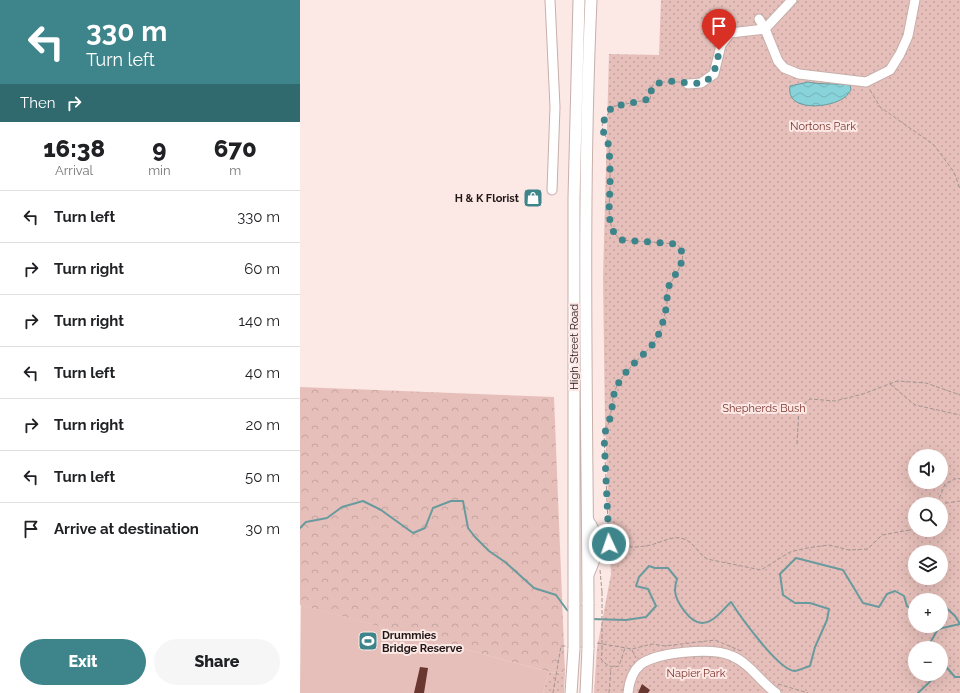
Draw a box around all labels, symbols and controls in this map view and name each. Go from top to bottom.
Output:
pin [702,9,736,50]
text: 330 m [86,15,167,48]
icon: arrive [708,15,730,37]
icon: left [20,16,72,68]
text: Turn left [86,49,155,70]
icon: right [63,92,85,114]
text: Then [20,94,55,112]
park label: Nortons Park [790,120,856,133]
text: 16:38 [43,134,105,163]
text: 9 [152,134,166,163]
text: 670 [214,134,257,163]
text: Arrival [55,163,93,178]
text: min [148,163,171,178]
text: m [229,163,241,178]
shop icon: H & K Florist [522,187,544,209]
place label: H & K Florist [455,192,520,205]
icon: left [20,206,42,228]
text: Turn left [54,208,115,226]
text: 330 m [237,208,280,226]
icon: right [20,258,42,280]
text: Turn right [54,260,124,278]
text: 60 m [244,260,280,278]
street label: High Street Road [568,304,581,390]
icon: right [20,310,42,332]
text: Turn right [54,312,124,330]
text: 140 m [239,312,280,330]
icon: left [20,362,42,384]
text: Turn left [54,364,115,382]
text: 40 m [245,364,280,382]
park label: Shepherds Bush [722,402,806,415]
icon: right [20,414,42,436]
text: Turn right [54,416,124,434]
text: 20 m [245,416,280,434]
map controls [908,449,948,681]
button: sound [908,449,948,489]
icon: left [20,466,42,488]
text: Turn left [54,468,115,486]
text: 50 m [245,468,280,486]
button: search [908,497,948,537]
icon: arrive [20,518,42,540]
text: Arrive at destination [54,520,199,538]
text: 30 m [245,520,280,538]
position arrow [588,523,630,565]
button: layers [908,545,948,585]
button: + [908,593,948,633]
place label: Drummies Bridge Reserve [382,629,463,655]
sports icon: Drummies Bridge Reserve [357,630,379,652]
button: Exit [20,639,146,685]
button: Share [154,639,280,685]
button: − [908,641,948,681]
park label: Napier Park [667,667,726,680]

